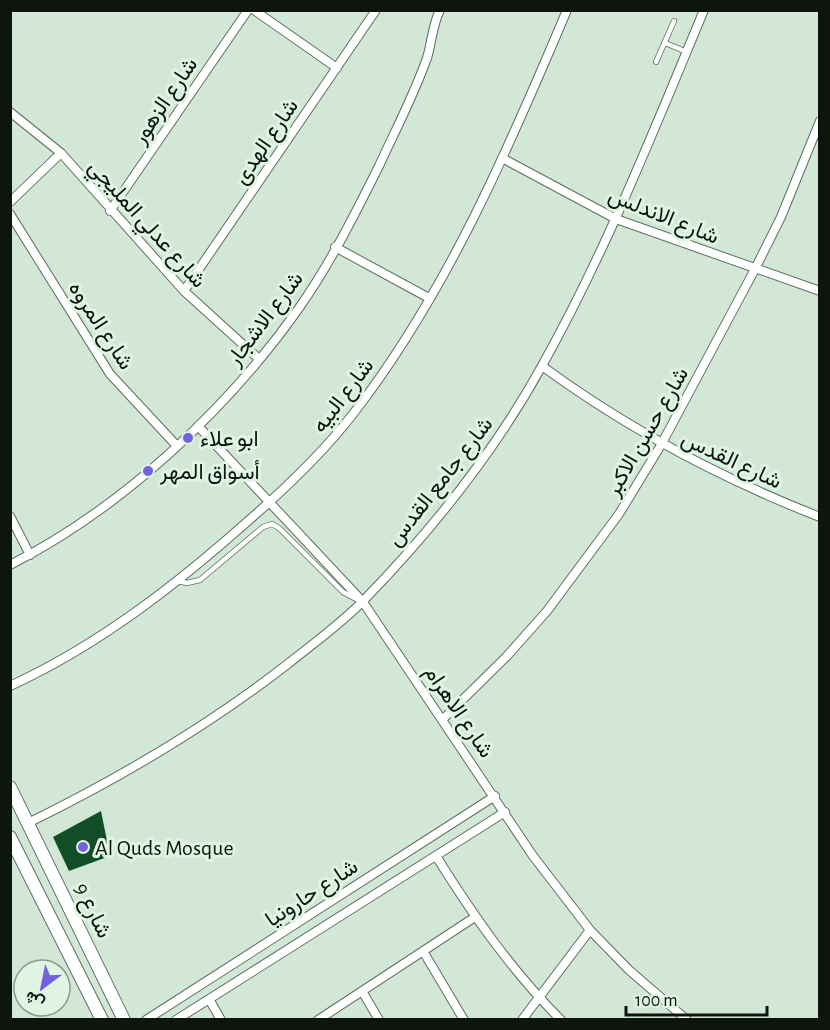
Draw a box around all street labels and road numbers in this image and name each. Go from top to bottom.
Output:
street label: شارع الزهور [128,53,204,150]
street label: شارع الهدى [229,95,305,190]
street label: شارع عدلي المليجي [79,156,210,297]
street label: شارع الاندلس [604,184,722,251]
street label: شارع الاشجار [222,268,309,372]
street label: شارع المروه [62,278,138,375]
street label: شارع البيه [308,355,380,439]
street label: شارع حسن الاكبر [601,364,695,502]
street label: شارع جامع القدس [383,413,499,552]
street label: شارع القدس [677,427,785,495]
street label: شارع الاهرام [418,661,498,763]
street label: شارع حارونيا [261,855,363,933]
street label: شارع 9 [68,879,116,943]

